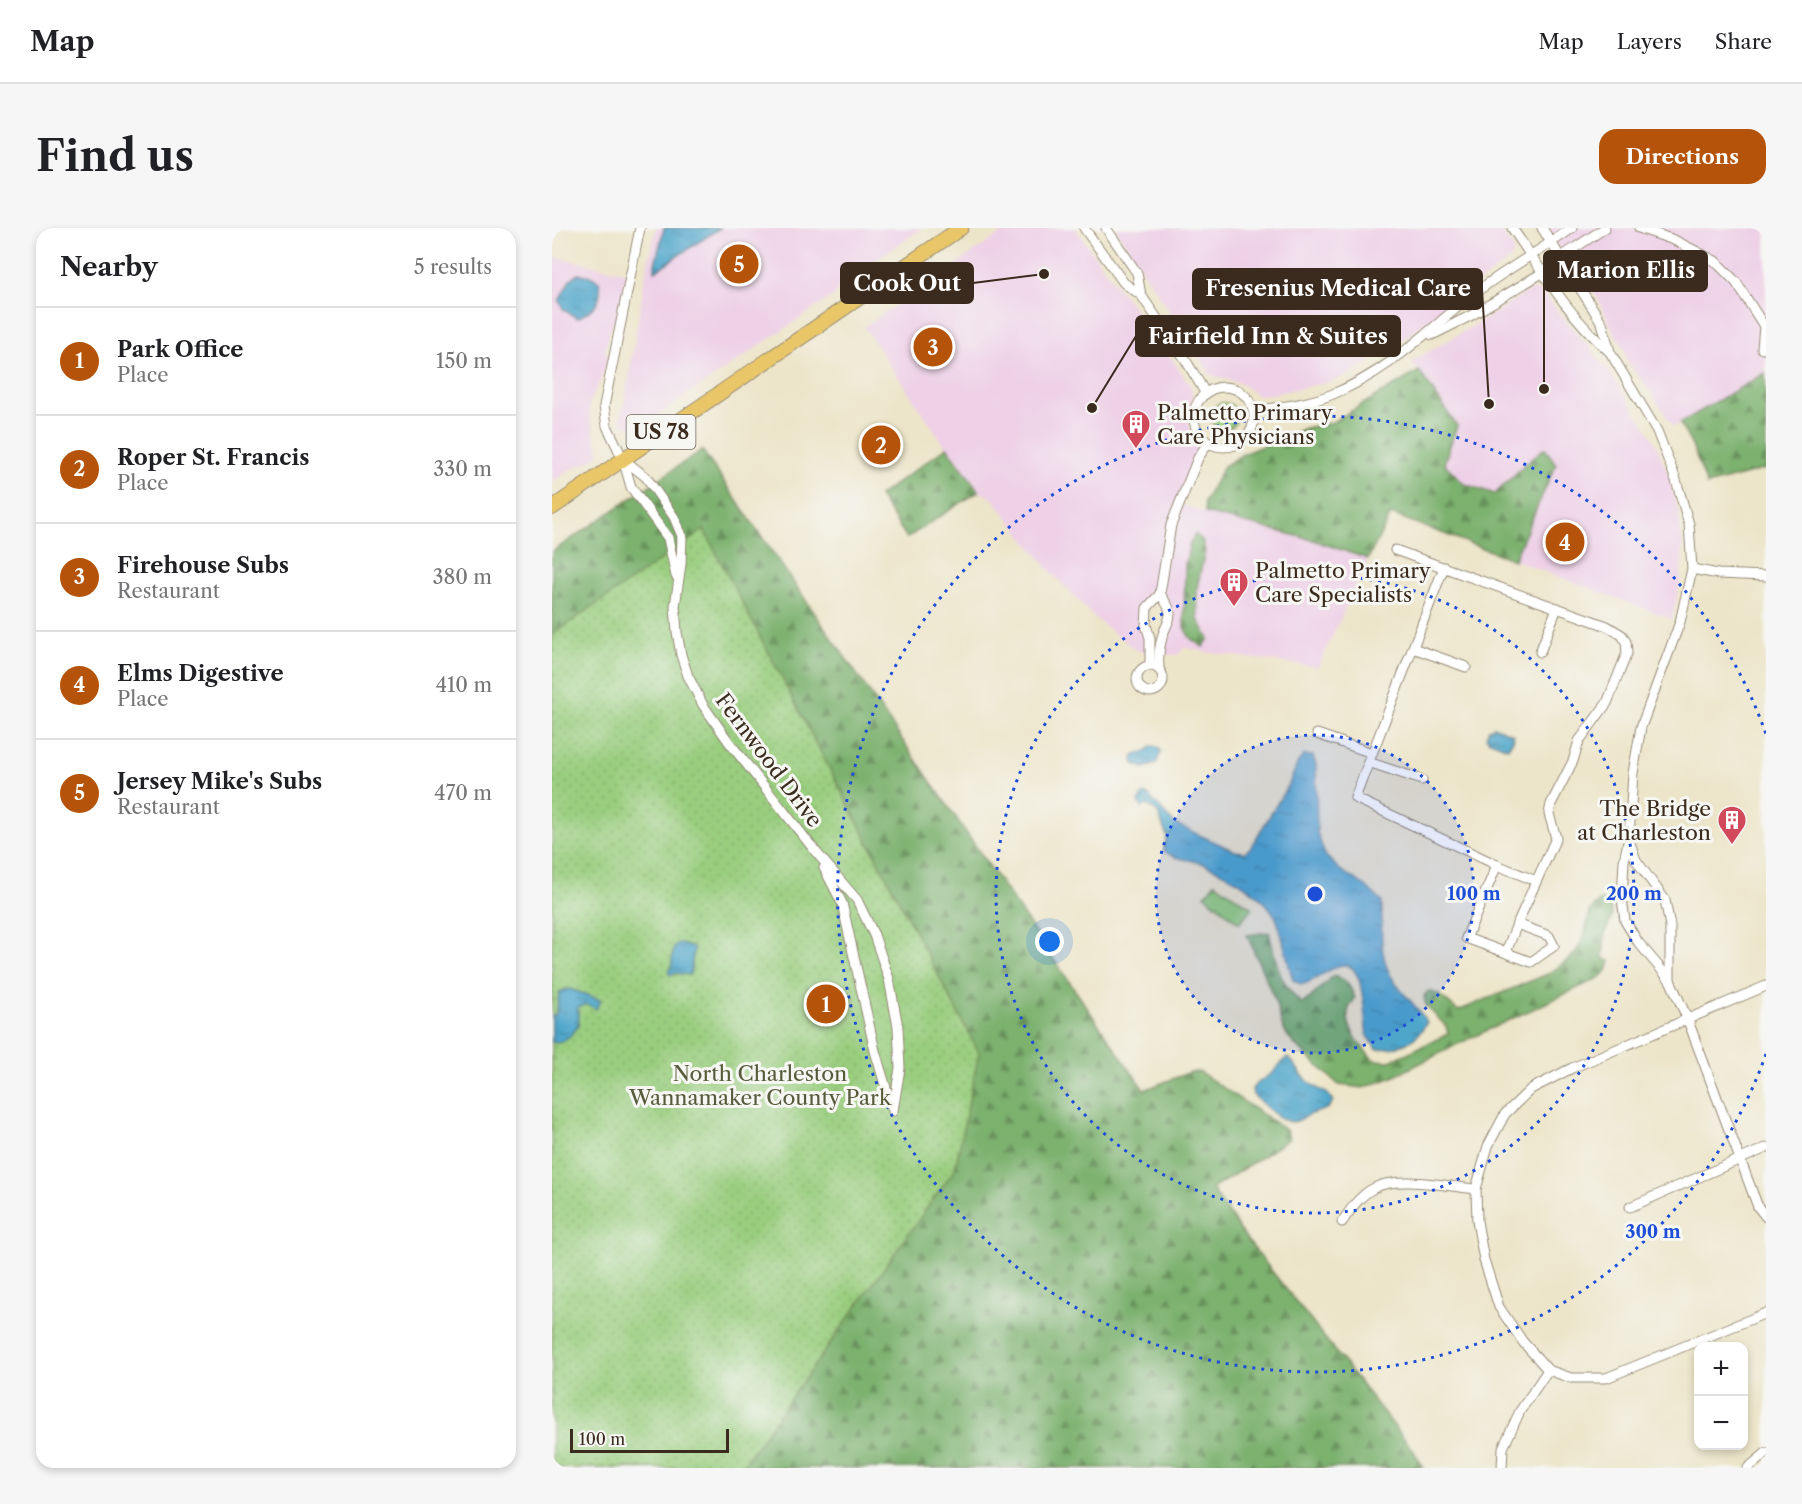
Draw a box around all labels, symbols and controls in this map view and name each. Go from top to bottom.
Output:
text: Map [30,24,94,58]
text: Map [1539,29,1584,54]
text: Layers [1617,29,1682,54]
text: Share [1715,29,1772,54]
button: Directions [1599,129,1766,184]
text: Find us [36,130,194,182]
pin: 5 [720,242,759,286]
text: Nearby [60,251,158,283]
callout: Marion Ellis [1544,251,1707,291]
text: 5 results [414,255,492,279]
text: Marion Ellis [1557,257,1695,284]
callout: Cook Out [841,263,973,303]
callout: Fresenius Medical Care [1193,269,1482,309]
text: Cook Out [853,270,961,297]
text: Fresenius Medical Care [1205,275,1471,302]
callout: Fairfield Inn & Suites [1136,316,1400,356]
text: Fairfield Inn & Suites [1148,323,1388,350]
pin: 3 [914,324,952,370]
text: Park Office [117,336,243,363]
text: 1 [75,349,84,373]
text: 150 m [436,349,492,373]
text: Place [117,363,168,387]
place label: Palmetto Primary Care Physicians [1157,400,1333,449]
building icon: Palmetto Primary Care Physicians [1120,408,1152,450]
road number: US 78 [626,415,696,449]
pin: 2 [862,422,900,468]
text: Roper St. Francis [117,444,309,471]
text: 2 [74,457,85,481]
text: 330 m [433,457,492,481]
text: Place [117,471,168,495]
pin: 4 [1546,520,1584,564]
text: Firehouse Subs [117,552,289,579]
place label: Palmetto Primary Care Specialists [1255,558,1431,607]
text: 3 [74,565,85,589]
text: 380 m [433,565,492,589]
building icon: Palmetto Primary Care Specialists [1218,566,1250,608]
text: Restaurant [117,579,220,603]
text: Elms Digestive [117,660,284,687]
text: 4 [74,673,85,697]
text: 410 m [435,673,492,697]
text: Place [117,687,168,711]
street label: Fernwood Drive [710,688,828,832]
text: Jersey Mike's Subs [117,768,322,795]
text: 5 [74,781,85,805]
text: 470 m [434,781,492,805]
text: Restaurant [117,795,220,819]
place label: The Bridge at Charleston [1577,796,1711,845]
building icon: The Bridge at Charleston [1716,804,1748,846]
text: 100 m [1447,883,1501,905]
text: 200 m [1606,883,1662,905]
centre of rings [1305,884,1325,904]
your location [1035,927,1064,956]
pin: 1 [806,982,846,1026]
park label: North Charleston Wannamaker County Park [628,1061,892,1110]
text: 300 m [1625,1221,1681,1243]
map controls [1694,1342,1748,1450]
button: + [1694,1342,1748,1396]
button: − [1694,1396,1748,1450]
scale bar [570,1426,729,1454]
text: 100 m [579,1429,625,1449]

